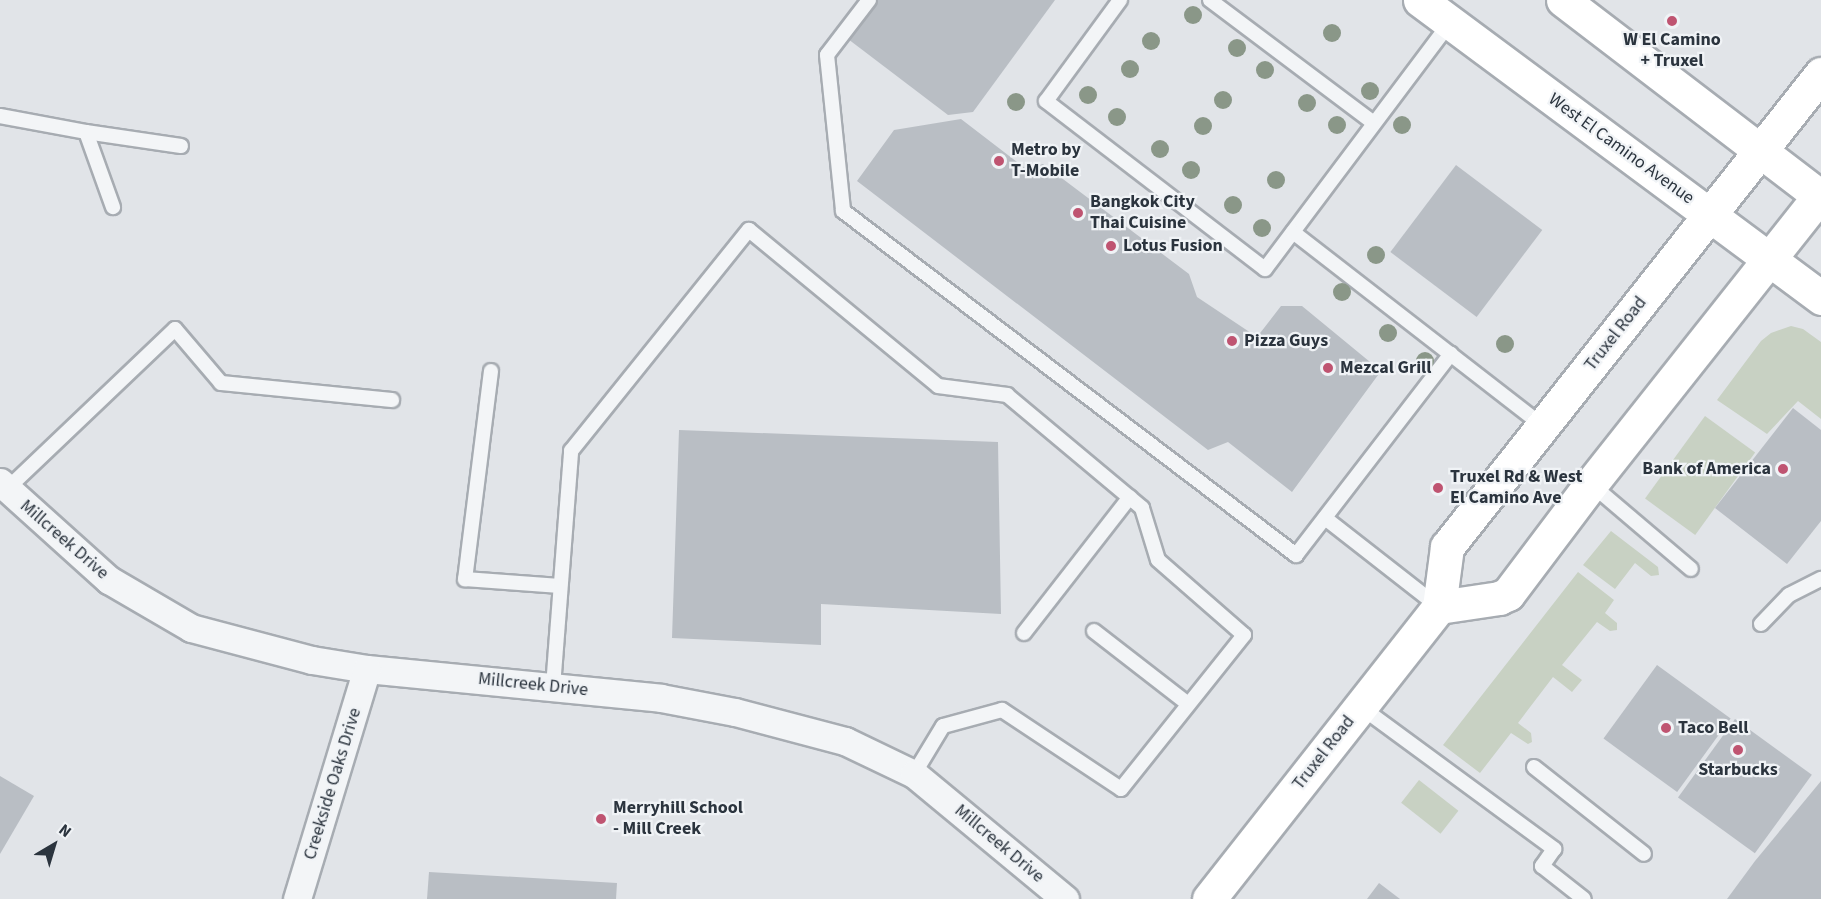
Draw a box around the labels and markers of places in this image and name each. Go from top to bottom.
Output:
marker: W El Camino + Truxel [1665,14,1679,28]
place label: W El Camino + Truxel [1623,30,1721,72]
place label: Metro by T-Mobile [1011,140,1081,182]
marker: Metro by T-Mobile [992,154,1006,168]
place label: Bangkok City Thai Cuisine [1090,192,1195,234]
marker: Bangkok City Thai Cuisine [1071,206,1085,220]
place label: Lotus Fusion [1123,235,1223,257]
marker: Lotus Fusion [1104,239,1118,253]
place label: Pizza Guys [1244,330,1328,352]
marker: Pizza Guys [1225,334,1239,348]
place label: Mezcal Grill [1340,357,1431,379]
marker: Mezcal Grill [1321,361,1335,375]
place label: Bank of America [1642,458,1771,480]
marker: Bank of America [1776,462,1790,476]
place label: Truxel Rd & West El Camino Ave [1450,467,1582,510]
marker: Truxel Rd & West El Camino Ave [1431,481,1445,495]
place label: Taco Bell [1678,717,1748,739]
marker: Taco Bell [1659,721,1673,735]
marker: Starbucks [1731,743,1745,757]
place label: Starbucks [1698,759,1778,781]
place label: Merryhill School - Mill Creek [613,798,743,840]
marker: Merryhill School - Mill Creek [594,812,608,826]

